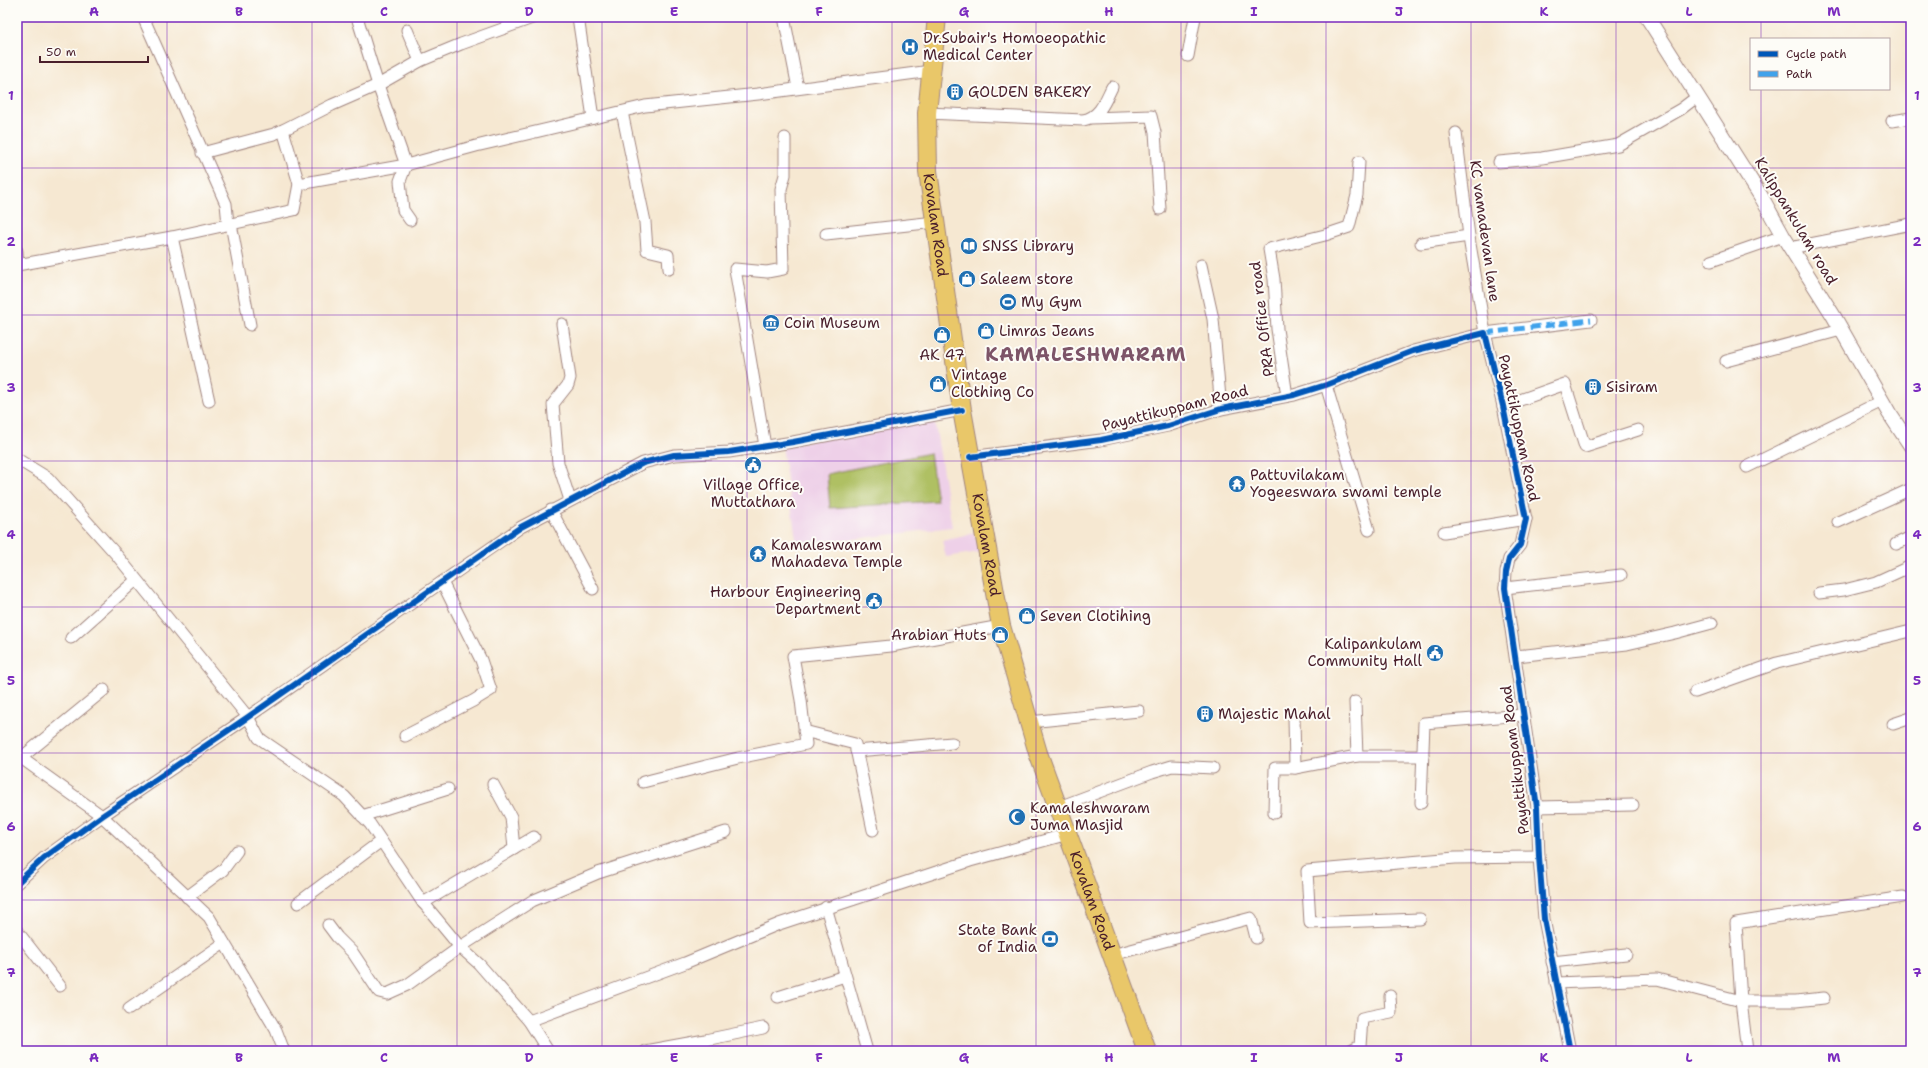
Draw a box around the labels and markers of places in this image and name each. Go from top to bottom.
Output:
place label: Dr.Subair's Homoeopathic Medical Center [923,28,1106,65]
hospital icon: Dr.Subair's Homoeopathic Medical Center [900,37,920,57]
building icon: GOLDEN BAKERY [945,82,965,102]
place label: GOLDEN BAKERY [968,82,1091,102]
library icon: SNSS Library [959,236,979,256]
place label: SNSS Library [982,236,1074,256]
shop icon: Saleem store [957,269,977,289]
place label: Saleem store [980,269,1073,289]
sports icon: My Gym [998,292,1018,312]
place label: My Gym [1021,292,1082,312]
museum icon: Coin Museum [761,313,781,333]
place label: Coin Museum [784,313,880,333]
shop icon: Limras Jeans [976,321,996,341]
place label: Limras Jeans [999,321,1095,341]
shop icon: AK 47 [932,325,952,345]
place label: AK 47 [919,345,965,365]
place label: Vintage Clothing Co [951,365,1034,402]
shop icon: Vintage Clothing Co [928,374,948,394]
building icon: Sisiram [1583,377,1603,397]
place label: Sisiram [1606,377,1658,397]
public building icon: Village Office, Muttathara [743,455,763,475]
place label: Pattuvilakam Yogeeswara swami temple [1250,465,1442,502]
temple icon: Pattuvilakam Yogeeswara swami temple [1227,474,1247,494]
place label: Village Office, Muttathara [703,475,803,512]
place label: Kamaleswaram Mahadeva Temple [771,535,903,572]
temple icon: Kamaleswaram Mahadeva Temple [748,544,768,564]
place label: Harbour Engineering Department [710,582,861,619]
public building icon: Harbour Engineering Department [864,591,884,611]
shop icon: Seven Clotihing [1017,606,1037,626]
place label: Seven Clotihing [1040,606,1151,626]
place label: Arabian Huts [891,625,987,645]
shop icon: Arabian Huts [990,625,1010,645]
place label: Kalipankulam Community Hall [1308,634,1422,671]
public building icon: Kalipankulam Community Hall [1425,643,1445,663]
building icon: Majestic Mahal [1195,704,1215,724]
place label: Majestic Mahal [1218,704,1331,724]
place label: Kamaleshwaram Juma Masjid [1030,798,1150,835]
mosque icon: Kamaleshwaram Juma Masjid [1007,807,1027,827]
place label: State Bank of India [958,920,1038,957]
bank icon: State Bank of India [1040,929,1060,949]

